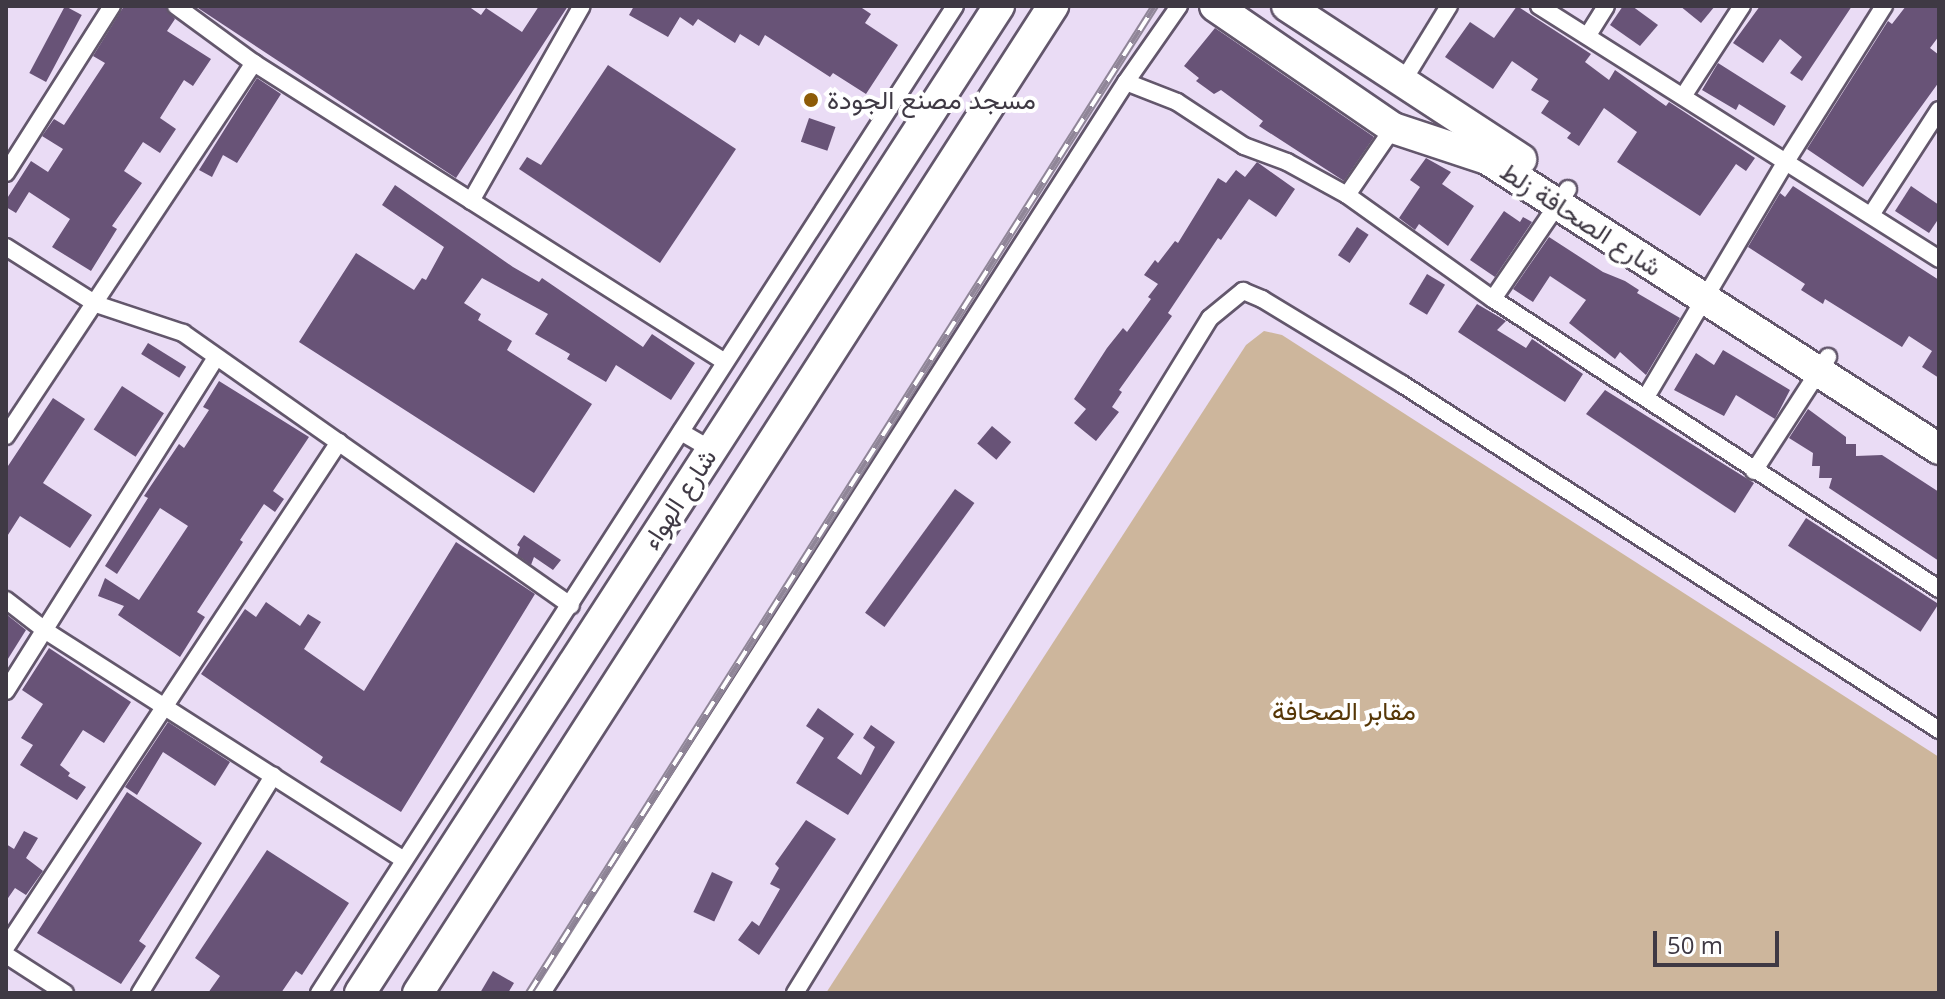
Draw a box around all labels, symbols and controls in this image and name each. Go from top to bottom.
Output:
place label: مسجد مصنع الجودة [827,84,1036,116]
marker: مسجد مصنع الجودة [802,91,820,109]
street label: شارع الصحافة زلط [1494,155,1668,283]
street label: شارع الهواء [635,443,723,555]
park label: مقابر الصحافة [1272,695,1416,727]
scale bar [1657,915,1783,965]
text: 50 m [1667,928,1723,961]

